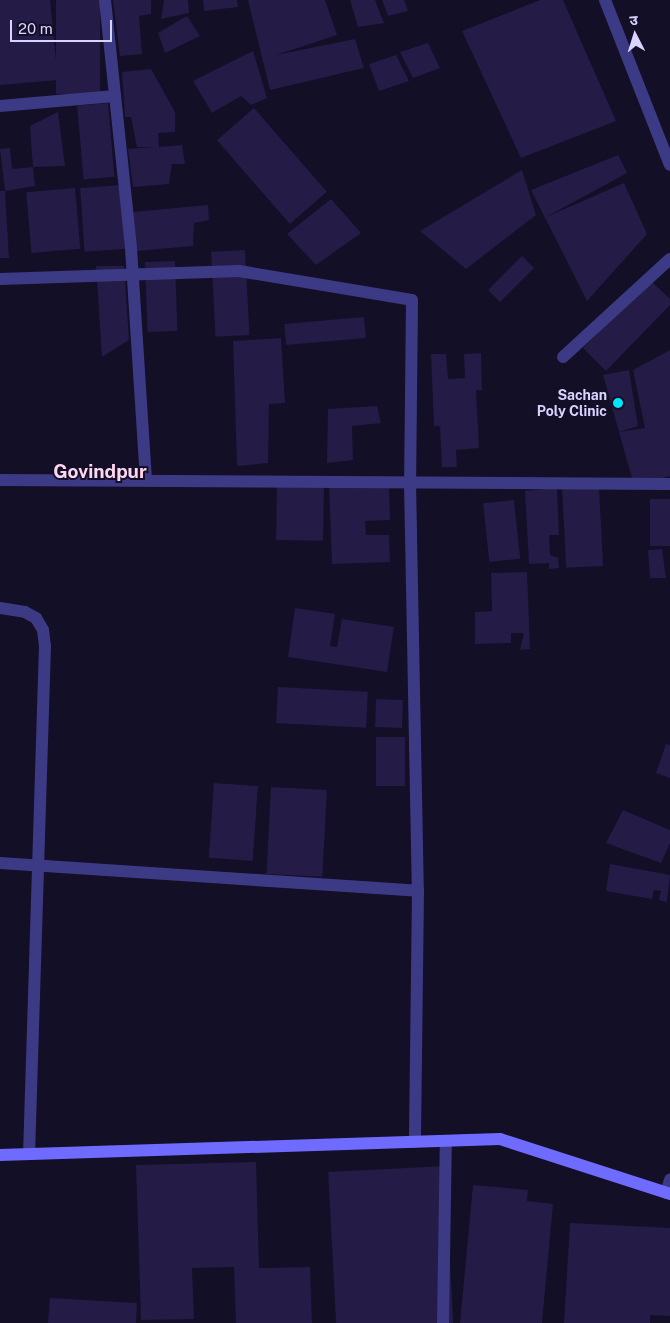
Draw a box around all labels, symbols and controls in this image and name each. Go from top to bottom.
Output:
scale bar [12,10,115,42]
north arrow [610,10,660,60]
text: उ [629,12,638,28]
text: 20 m [18,20,53,37]
place label: Sachan Poly Clinic [537,387,607,420]
marker: Sachan Poly Clinic [611,396,625,410]
district label: Govindpur [53,461,147,483]

